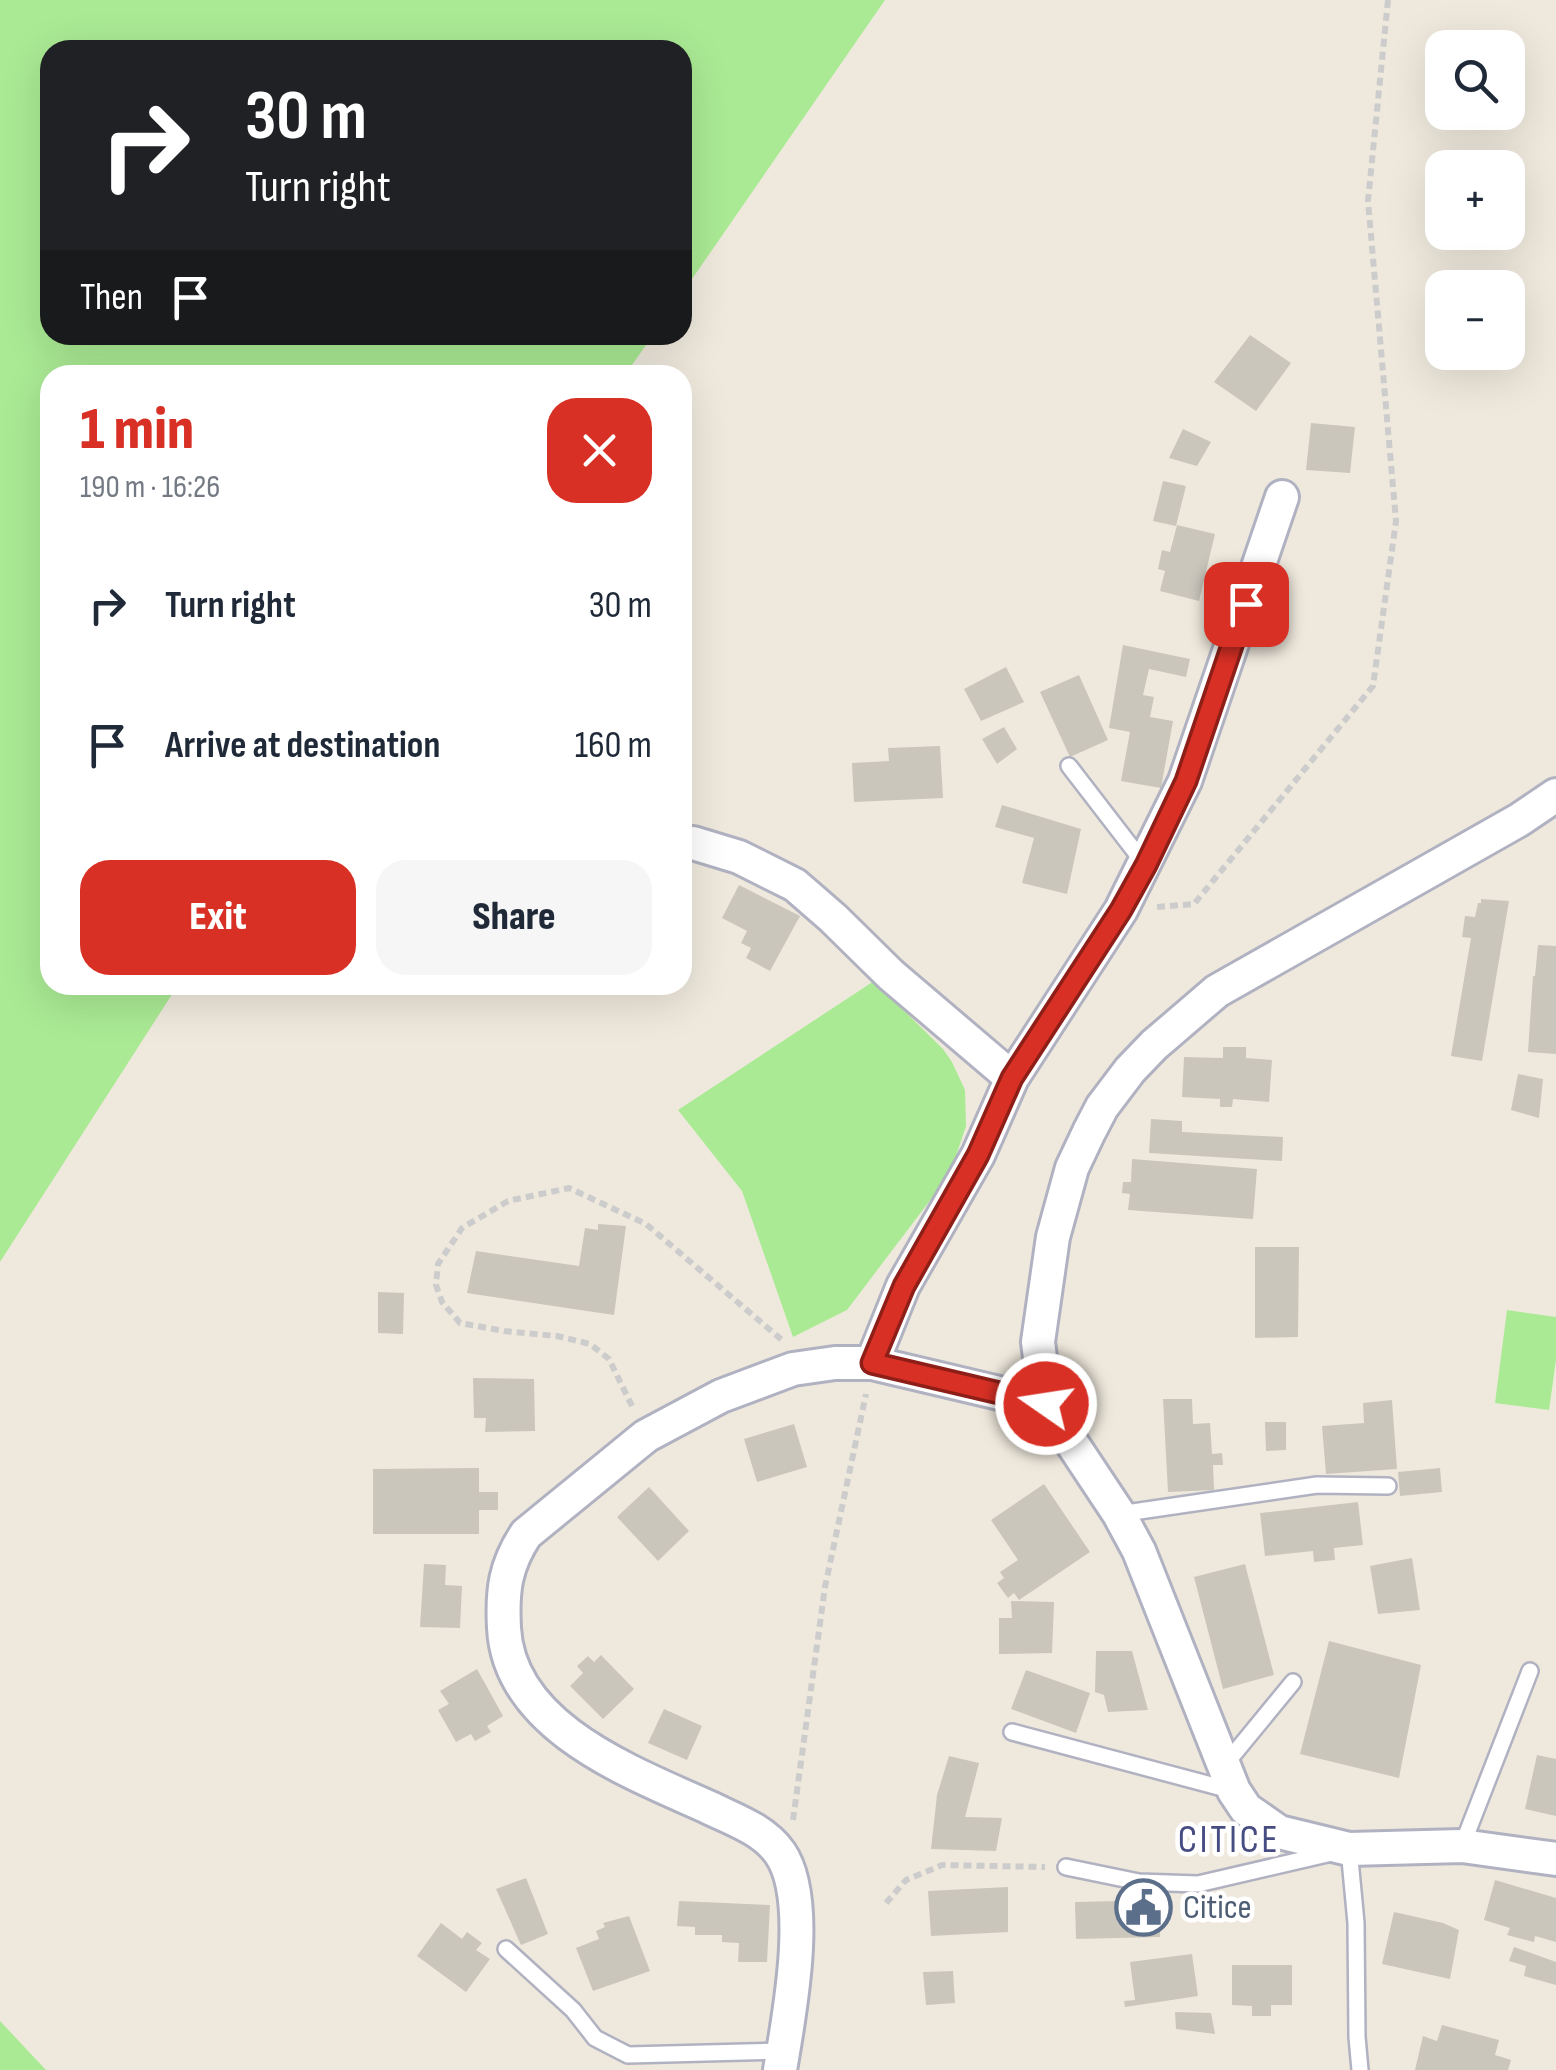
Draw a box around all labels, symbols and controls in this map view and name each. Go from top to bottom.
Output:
map controls [1425,30,1525,370]
button: search [1425,30,1525,130]
text: 30 m [245,75,367,159]
icon: right [80,80,210,210]
button: + [1425,150,1525,250]
text: Turn right [245,160,391,215]
icon: arrive [163,270,218,325]
button: − [1425,270,1525,370]
text: Then [80,275,143,320]
text: 1 min [80,394,194,466]
button: close [547,398,652,503]
text: 190 m · 16:26 [80,468,220,507]
pin [1204,562,1289,647]
icon: arrive [1219,577,1274,632]
icon: right [80,578,135,633]
text: Turn right [165,583,296,628]
text: 30 m [589,583,652,628]
icon: arrive [80,718,135,773]
text: Arrive at destination [165,723,440,768]
text: 160 m [575,723,652,768]
button: Exit [80,860,356,975]
button: Share [376,860,652,975]
position arrow [994,1352,1098,1456]
district label: CITICE [1178,1816,1280,1864]
public building icon: Citice [1114,1877,1174,1937]
place label: Citice [1183,1886,1252,1929]

